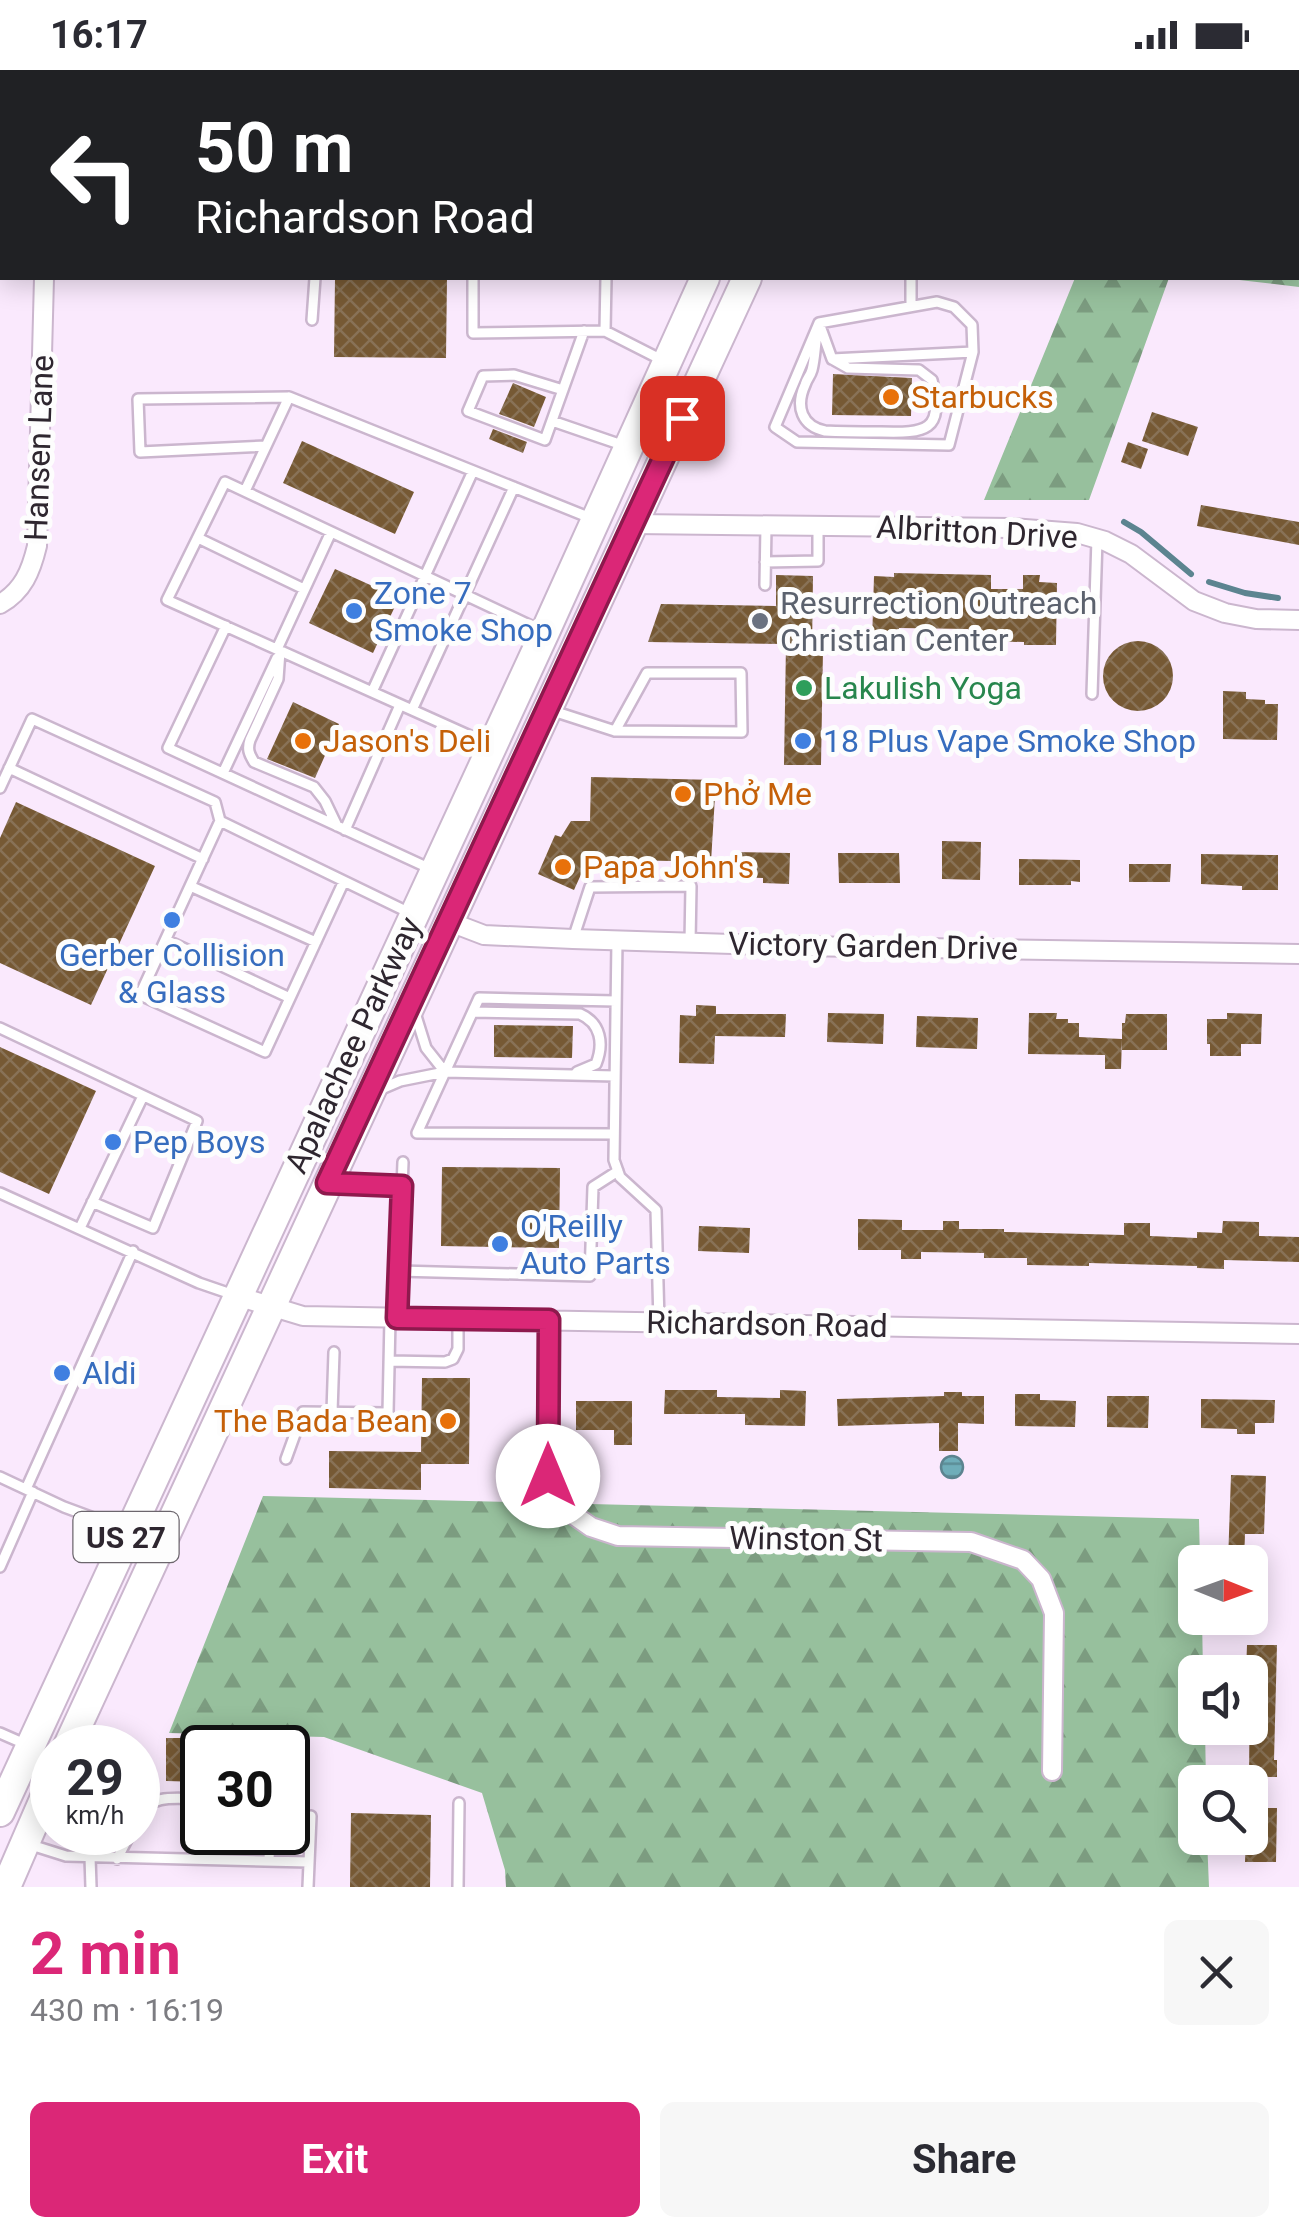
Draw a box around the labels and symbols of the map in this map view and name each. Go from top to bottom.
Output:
street label: Hansen Lane [17,354,61,542]
pin [640,376,725,461]
place label: Starbucks [911,378,1054,416]
marker: Starbucks [880,386,902,408]
street label: Albritton Drive [875,508,1079,556]
place label: Zone 7 Smoke Shop [374,574,553,649]
place label: Resurrection Outreach Christian Center [780,584,1097,659]
marker: Zone 7 Smoke Shop [343,600,365,622]
marker: Resurrection Outreach Christian Center [749,610,771,632]
place label: Lakulish Yoga [824,669,1022,707]
marker: Lakulish Yoga [793,677,815,699]
place label: Jason's Deli [323,722,491,760]
place label: 18 Plus Vape Smoke Shop [823,722,1196,760]
marker: Jason's Deli [292,730,314,752]
marker: 18 Plus Vape Smoke Shop [792,730,814,752]
place label: Phở Me [703,775,812,813]
marker: Phở Me [672,783,694,805]
place label: Papa John's [583,848,754,886]
marker: Papa John's [552,856,574,878]
marker: Gerber Collision & Glass [161,909,183,931]
street label: Apalachee Parkway [277,911,429,1179]
street label: Victory Garden Drive [728,924,1018,968]
place label: Gerber Collision & Glass [59,936,285,1011]
place label: Pep Boys [133,1123,265,1161]
marker: Pep Boys [102,1131,124,1153]
place label: O'Reilly Auto Parts [520,1207,671,1282]
marker: O'Reilly Auto Parts [489,1233,511,1255]
street label: Richardson Road [646,1303,888,1345]
place label: Aldi [82,1354,136,1392]
marker: Aldi [51,1362,73,1384]
place label: The Bada Bean [214,1402,428,1440]
marker: The Bada Bean [437,1410,459,1432]
position arrow [496,1424,600,1528]
road number: US 27 [74,1512,178,1562]
street label: Winston St [729,1519,883,1559]
north arrow [1178,1545,1268,1635]
speed limit sign: 30 [180,1725,310,1855]

